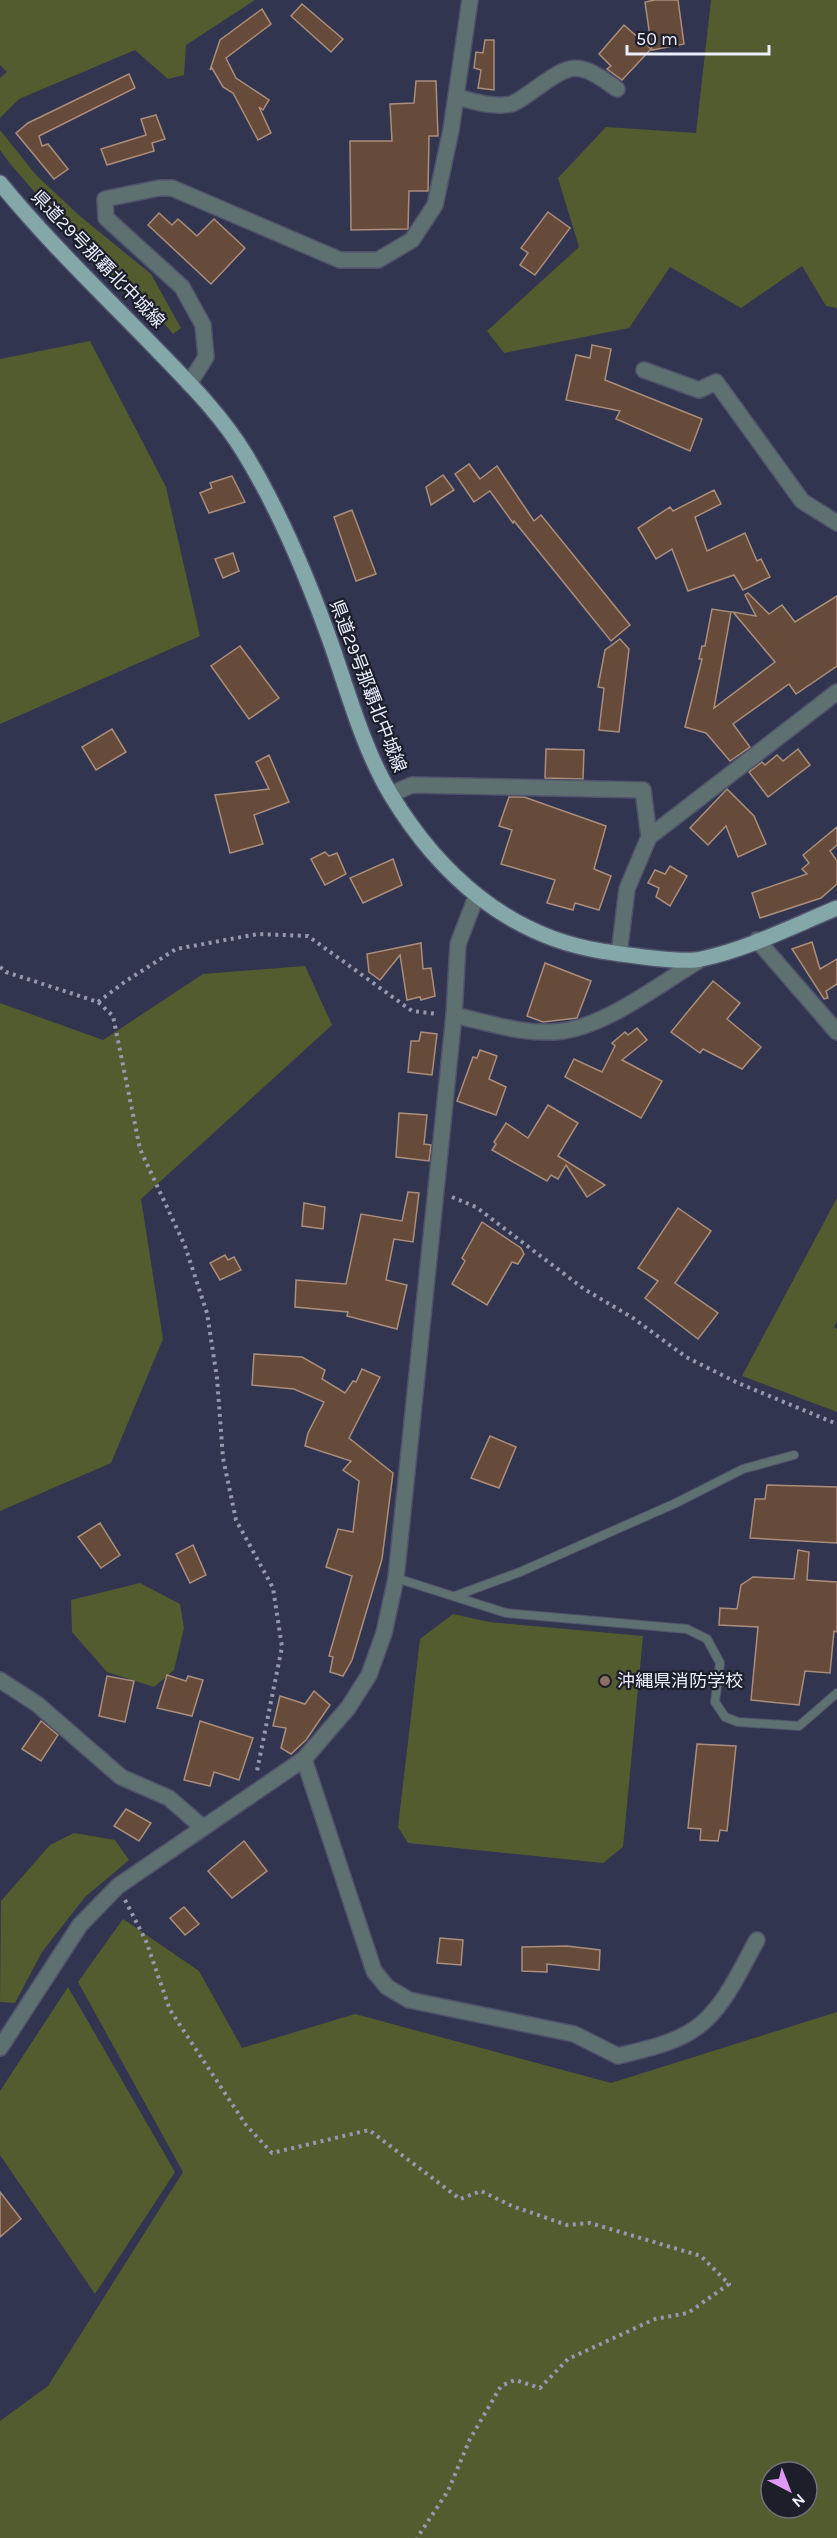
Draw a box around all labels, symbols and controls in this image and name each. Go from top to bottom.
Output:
scale bar [627,18,770,56]
text: 50 m [636,28,678,50]
street label: 県道29号那覇北中城線 [27,186,169,332]
street label: 県道29号那覇北中城線 [325,597,411,775]
place label: 沖縄県消防学校 [617,1670,743,1692]
marker: 沖縄県消防学校 [598,1674,612,1688]
north arrow [759,2460,819,2520]
text: N [788,2490,809,2512]

